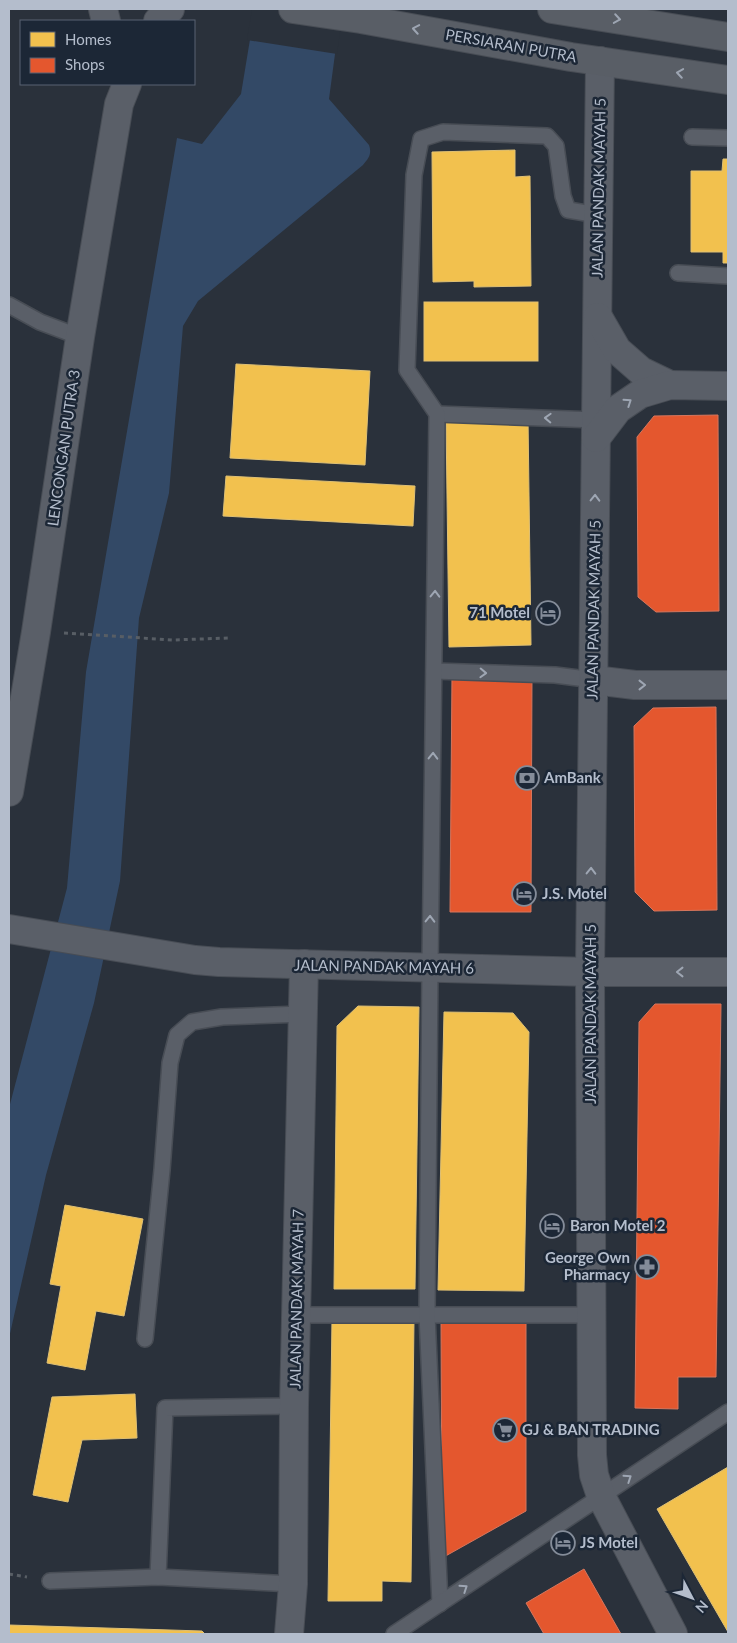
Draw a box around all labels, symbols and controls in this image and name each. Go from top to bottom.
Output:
one-way arrow [613,14,621,24]
legend [20,20,195,85]
one-way arrow [412,24,421,34]
street label: PERSIARAN PUTRA [444,25,579,66]
text: Homes [65,30,111,48]
text: Shops [65,55,105,73]
one-way arrow [676,68,684,79]
street label: JALAN PANDAK MAYAH 5 [587,98,609,278]
street label: LENCONGAN PUTRA 3 [43,368,83,527]
one-way arrow [622,399,632,408]
one-way arrow [543,413,551,423]
one-way arrow [590,494,600,502]
street label: JALAN PANDAK MAYAH 5 [582,520,604,700]
one-way arrow [430,590,440,598]
hotel icon: 71 Motel [535,600,561,626]
place label: 71 Motel [469,603,530,621]
one-way arrow [479,667,487,678]
one-way arrow [638,680,646,690]
one-way arrow [428,752,438,760]
bank icon: AmBank [514,765,540,791]
place label: AmBank [543,768,602,786]
one-way arrow [586,866,597,874]
hotel icon: J.S. Motel [511,881,537,907]
place label: J.S. Motel [542,884,607,902]
one-way arrow [425,915,436,923]
street label: JALAN PANDAK MAYAH 5 [581,924,599,1104]
street label: JALAN PANDAK MAYAH 6 [294,955,474,977]
one-way arrow [675,967,683,977]
street label: JALAN PANDAK MAYAH 7 [285,1209,307,1389]
hotel icon: Baron Motel 2 [539,1213,565,1239]
place label: Baron Motel 2 [570,1216,666,1234]
place label: George Own Pharmacy [545,1248,630,1283]
pharmacy icon: George Own Pharmacy [634,1254,660,1280]
supermarket icon: GJ & BAN TRADING [492,1417,518,1443]
place label: GJ & BAN TRADING [522,1420,660,1438]
one-way arrow [623,1475,632,1484]
hotel icon: JS Motel [550,1530,576,1556]
place label: JS Motel [580,1533,638,1551]
north arrow [667,1573,717,1623]
one-way arrow [458,1585,468,1594]
text: N [692,1597,712,1617]

